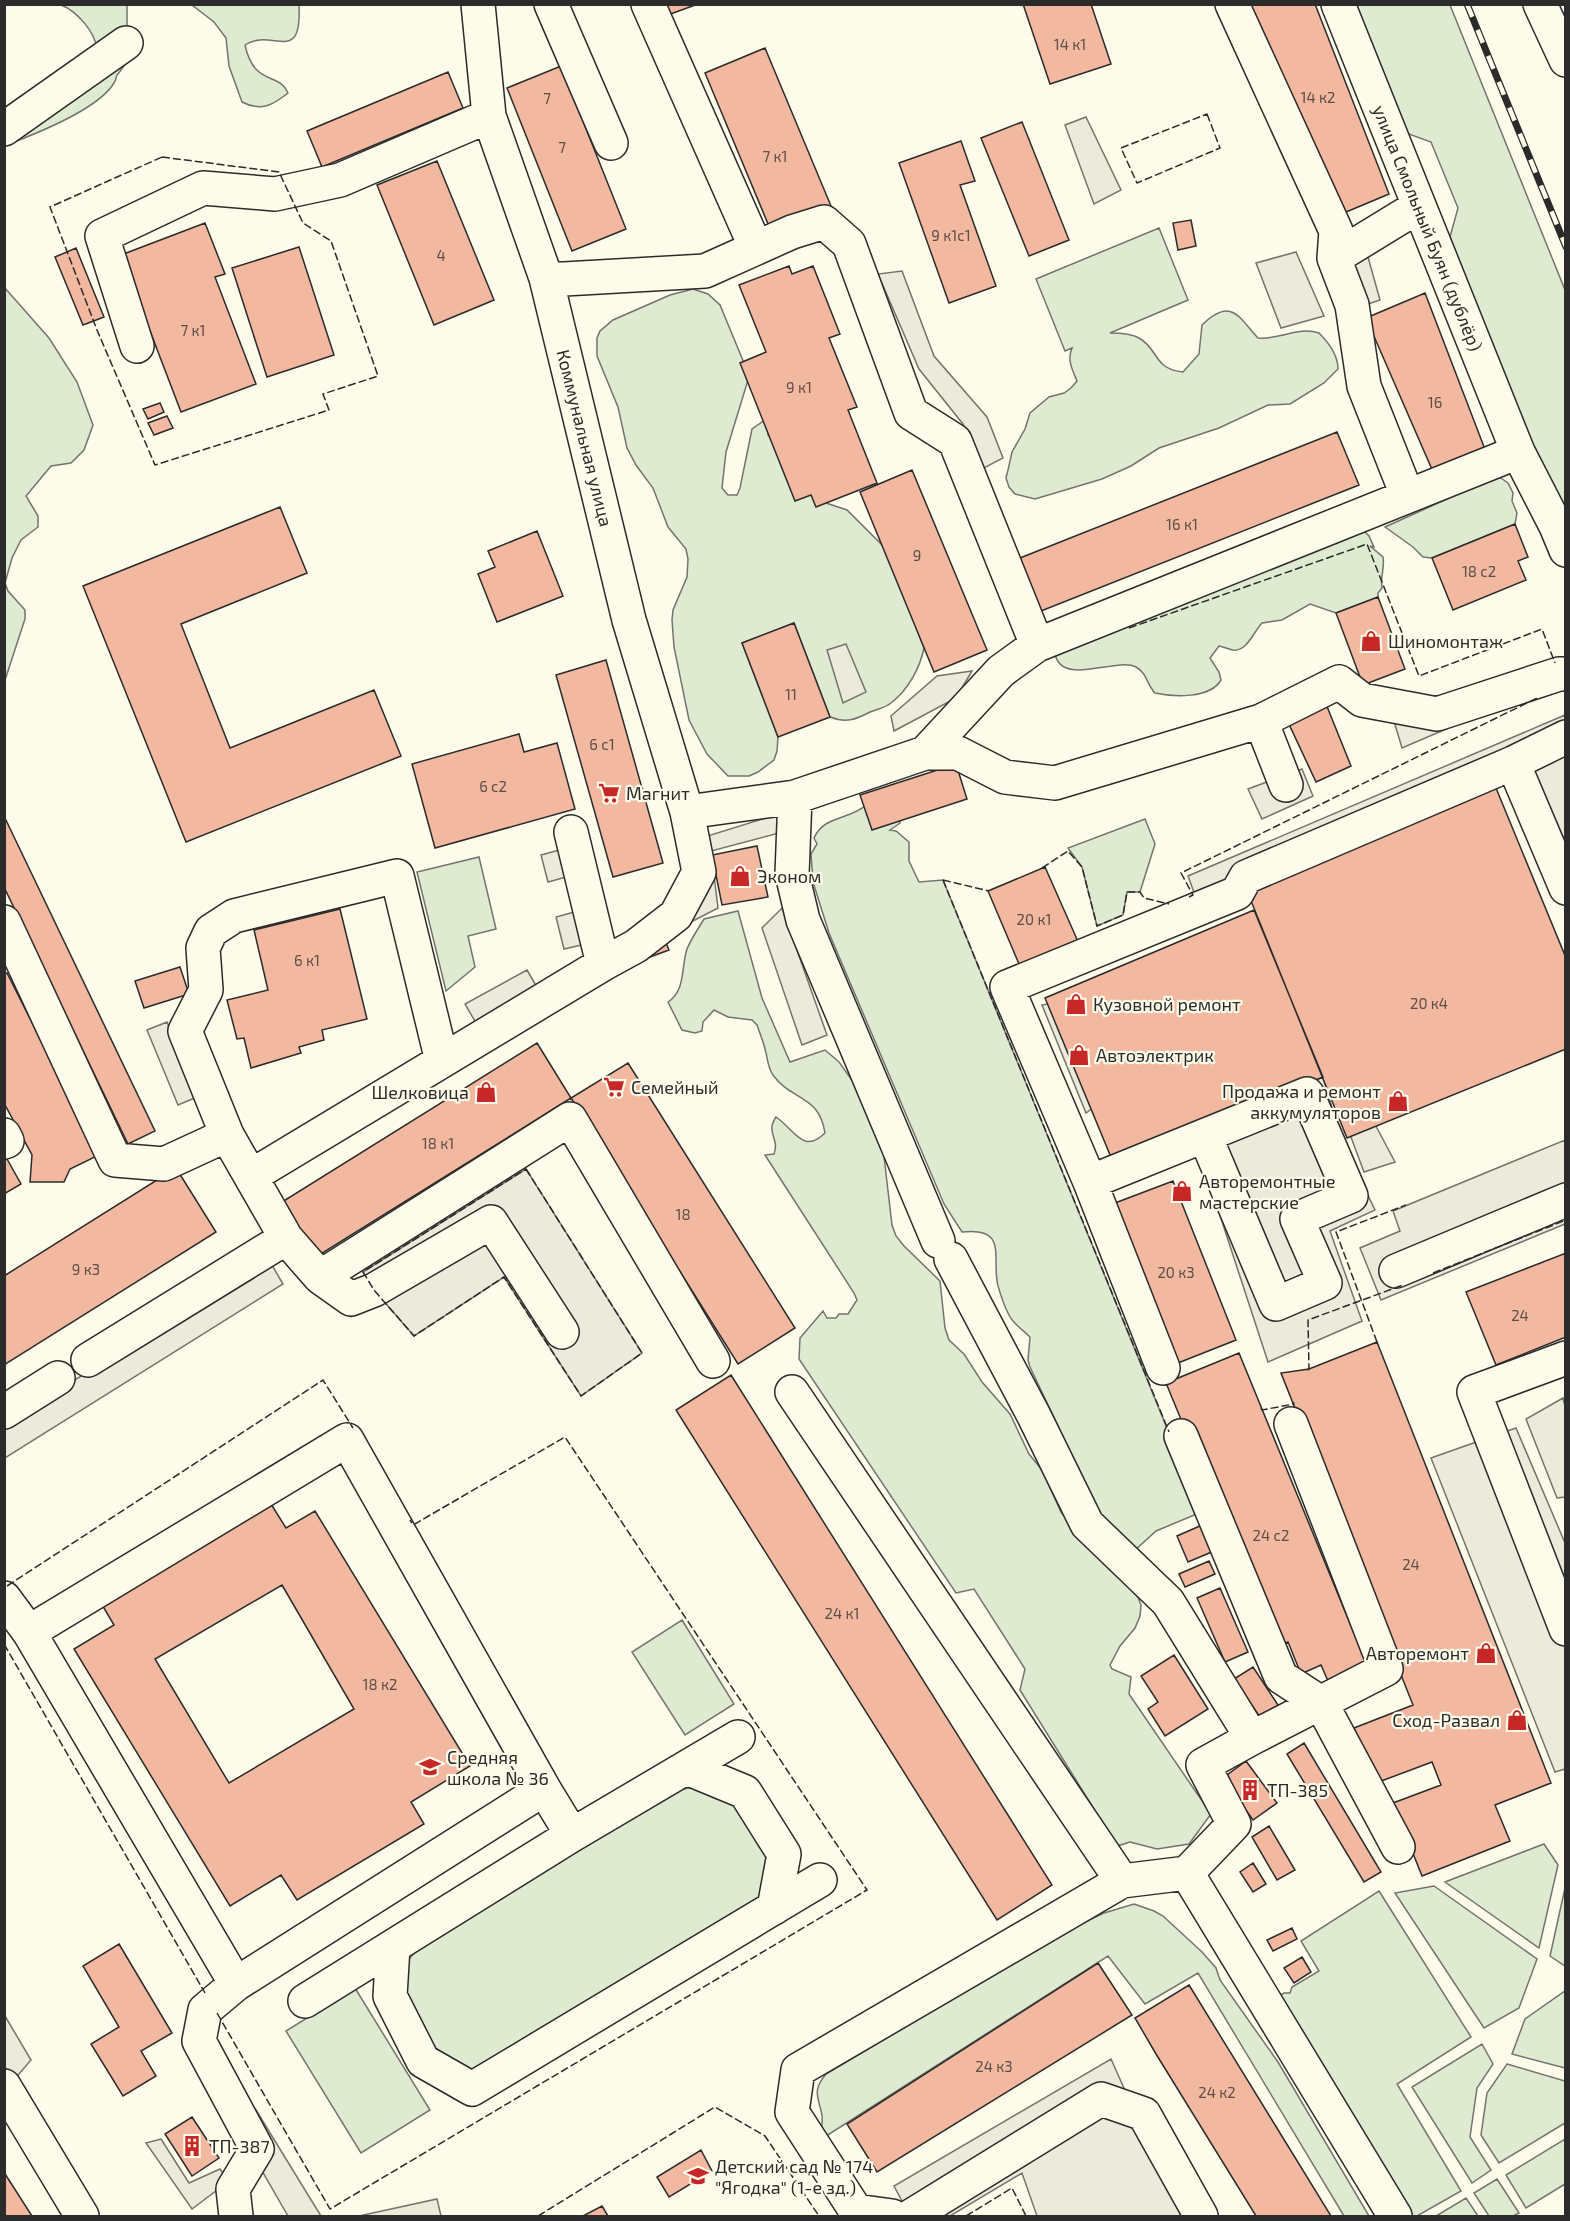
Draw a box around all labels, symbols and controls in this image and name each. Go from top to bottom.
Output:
house number: 14 к1 [1054,35,1086,53]
house number: 14 к2 [1300,88,1336,106]
house number: 7 [543,89,551,107]
street label: улица Смольный Буян (дублёр) [1368,102,1488,354]
house number: 7 [558,138,566,156]
house number: 7 к1 [762,147,788,165]
house number: 9 к1с1 [931,226,971,244]
house number: 4 [436,246,446,264]
house number: 7 к1 [180,321,206,339]
street label: Коммунальная улица [552,347,618,529]
house number: 9 к1 [786,378,812,396]
house number: 16 [1428,393,1442,411]
house number: 16 к1 [1166,515,1198,533]
house number: 9 [913,546,921,564]
house number: 18 с2 [1462,562,1496,580]
shop icon: Шиномонтаж [1359,629,1383,653]
place label: Шиномонтаж [1388,630,1503,652]
house number: 11 [785,685,797,703]
house number: 6 с1 [589,735,615,753]
house number: 6 с2 [479,777,507,795]
supermarket icon: Магнит [597,781,621,805]
place label: Магнит [626,782,690,804]
shop icon: Эконом [728,864,752,888]
place label: Эконом [757,865,821,887]
house number: 20 к1 [1017,910,1051,928]
house number: 6 к1 [294,951,320,969]
shop icon: Кузовной ремонт [1064,992,1088,1016]
place label: Кузовной ремонт [1093,993,1241,1015]
house number: 20 к4 [1410,994,1448,1012]
shop icon: Автоэлектрик [1067,1043,1091,1067]
place label: Автоэлектрик [1096,1044,1214,1066]
supermarket icon: Семейный [602,1075,626,1099]
place label: Семейный [631,1076,719,1098]
shop icon: Шелковица [474,1080,498,1104]
place label: Продажа и ремонт аккумуляторов [1222,1080,1381,1123]
place label: Шелковица [371,1081,469,1103]
shop icon: Продажа и ремонт аккумуляторов [1386,1089,1410,1113]
house number: 18 к1 [422,1134,454,1152]
place label: Авторемонтные мастерские [1199,1170,1335,1213]
shop icon: Авторемонтные мастерские [1170,1179,1194,1203]
house number: 18 [675,1205,691,1223]
house number: 9 к3 [72,1260,100,1278]
house number: 20 к3 [1157,1263,1195,1281]
house number: 24 [1511,1306,1529,1324]
house number: 24 с2 [1253,1526,1289,1544]
house number: 24 [1402,1555,1420,1573]
house number: 24 к1 [824,1604,860,1622]
shop icon: Авторемонт [1474,1641,1498,1665]
place label: Авторемонт [1366,1642,1469,1664]
house number: 18 к2 [363,1675,397,1693]
shop icon: Сход-Развал [1505,1708,1529,1732]
place label: Сход-Развал [1392,1709,1500,1731]
place label: Средняя школа № 36 [447,1746,549,1789]
school or university icon: Средняя школа № 36 [418,1755,442,1779]
building icon: ТП-385 [1238,1778,1262,1802]
place label: ТП-385 [1267,1779,1328,1801]
house number: 24 к3 [975,2057,1013,2075]
house number: 24 к2 [1198,2083,1236,2101]
building icon: ТП-387 [180,2134,204,2158]
place label: ТП-387 [209,2135,270,2157]
place label: Детский сад № 174 "Ягодка" (1-е зд.) [715,2155,873,2198]
school or university icon: Детский сад № 174 "Ягодка" (1-е зд.) [686,2164,710,2188]

